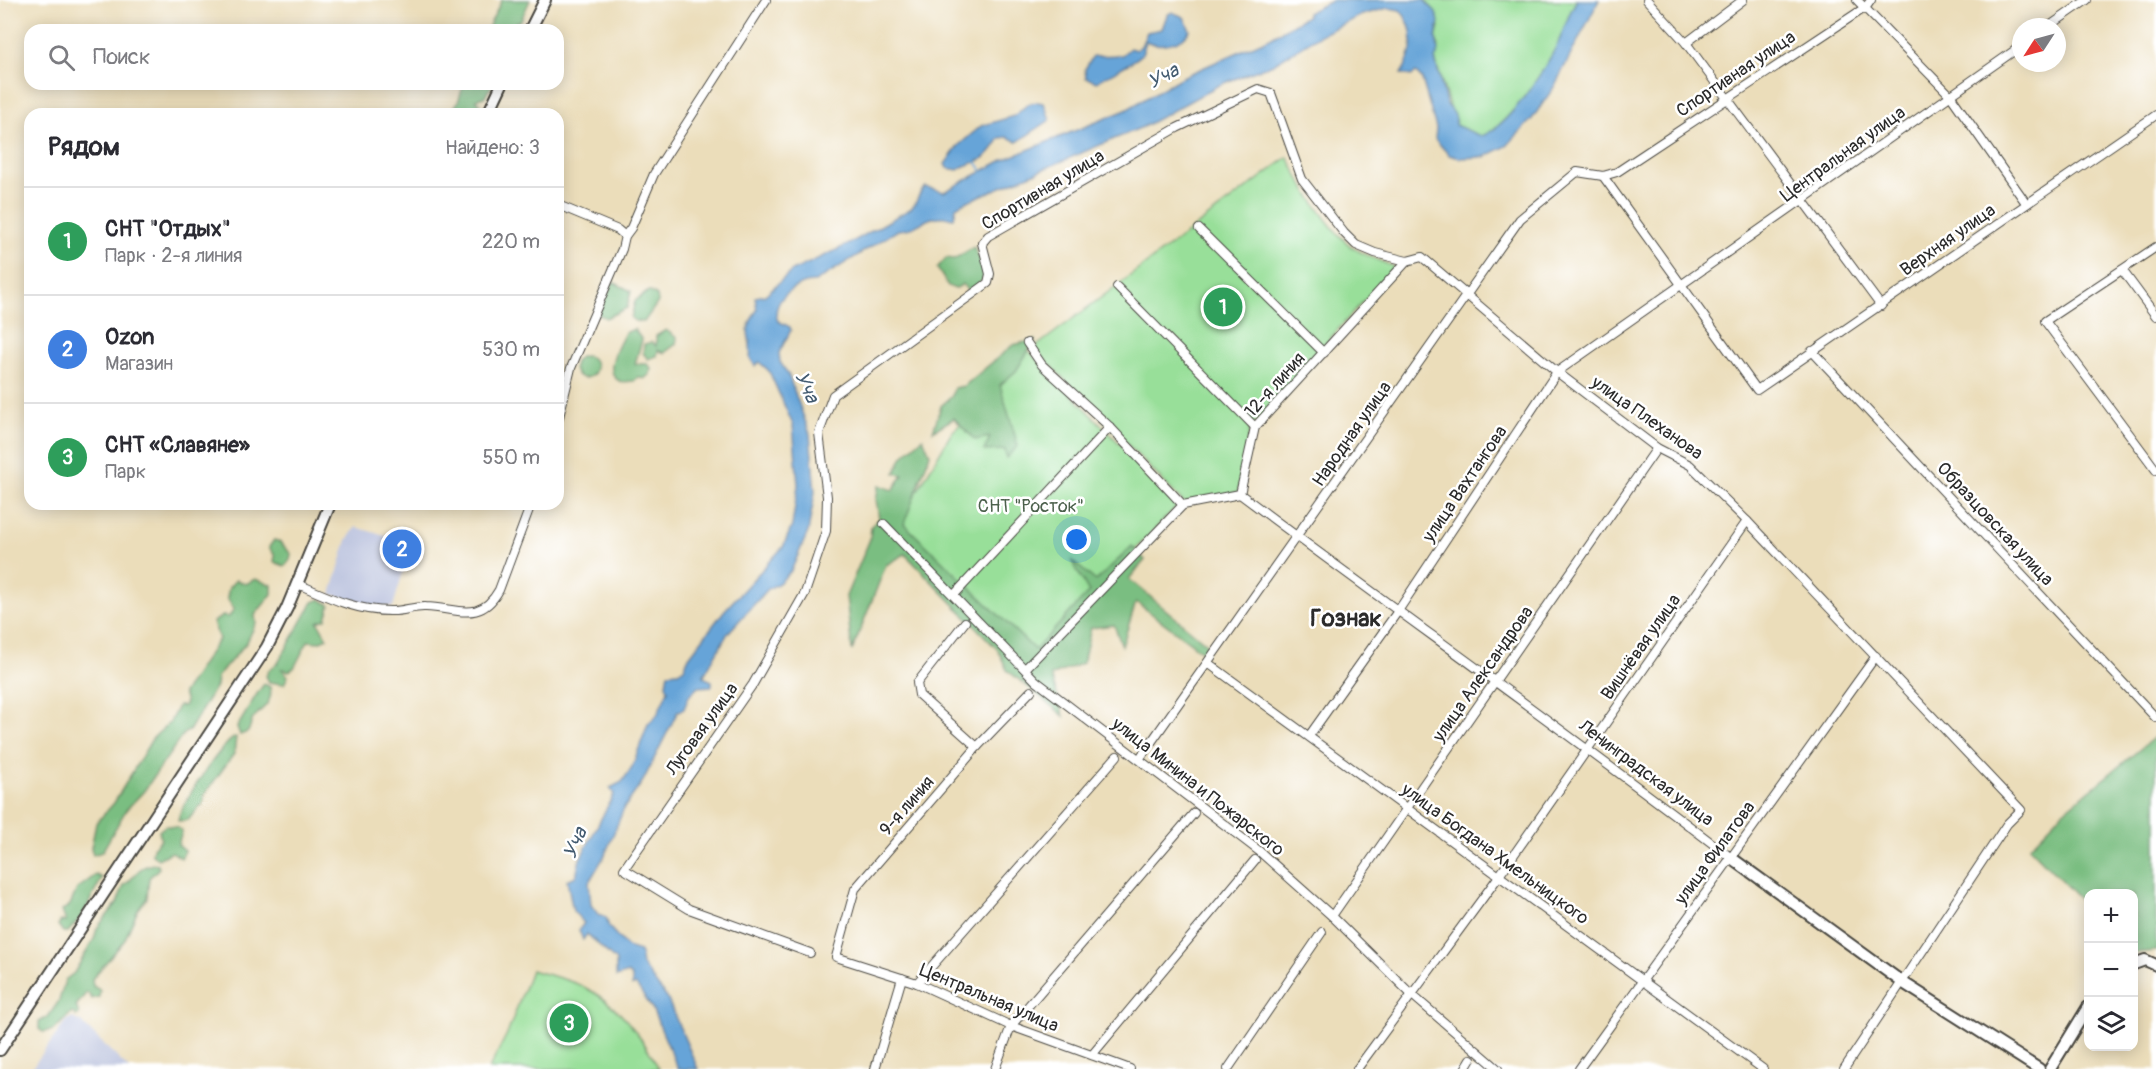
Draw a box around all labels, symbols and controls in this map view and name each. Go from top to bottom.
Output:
north arrow [2012,18,2066,72]
search box [24,24,564,90]
street label: Спортивная улица [1672,26,1800,122]
icon: search [45,41,78,74]
text: Поиск [93,43,150,71]
water label: Уча [1143,57,1184,94]
street label: Центральная улица [1776,101,1910,207]
text: Рядом [48,131,120,163]
text: Найдено: 3 [445,135,540,160]
street label: Спортивная улица [978,144,1108,236]
street label: Верхняя улица [1896,199,2000,281]
text: СНТ "Отдых" [105,215,231,243]
text: 1 [64,229,71,254]
text: 220 m [482,229,540,254]
text: Парк · 2-я линия [105,243,242,268]
pin: 1 [1204,284,1242,330]
text: Ozon [105,323,154,351]
text: 2 [62,337,73,362]
text: 530 m [482,337,540,362]
street label: 12-я линия [1240,348,1310,422]
text: Магазин [105,351,173,376]
water label: Уча [789,368,825,408]
street label: улица Плеханова [1586,370,1707,465]
street label: Народная улица [1307,377,1397,491]
street label: улица Вахтангова [1417,421,1512,548]
text: СНТ «Славяне» [105,431,250,459]
text: 3 [62,445,73,470]
text: 550 m [483,445,540,470]
street label: Образцовская улица [1932,457,2058,591]
text: Парк [105,459,146,484]
park label: СНТ "Росток" [978,495,1084,518]
your location [1062,525,1091,554]
pin: 2 [382,526,422,572]
street label: Вишнёвая улица [1596,590,1686,704]
street label: улица Александрова [1427,602,1539,747]
district label: Гознак [1310,604,1382,633]
street label: Луговая улица [660,678,743,781]
street label: улица Минина и Пожарского [1106,712,1289,862]
street label: Ленинградская улица [1573,714,1718,831]
street label: 9-я линия [875,771,939,841]
street label: улица Богдана Хмельницкого [1396,778,1594,930]
street label: улица Филатова [1669,797,1760,910]
water label: Уча [557,822,593,862]
map controls [2084,889,2138,1051]
button: + [2084,889,2138,943]
button: − [2084,943,2138,997]
street label: Центральная улица [916,958,1062,1038]
button: layers [2084,997,2138,1051]
pin: 3 [550,1000,588,1046]

